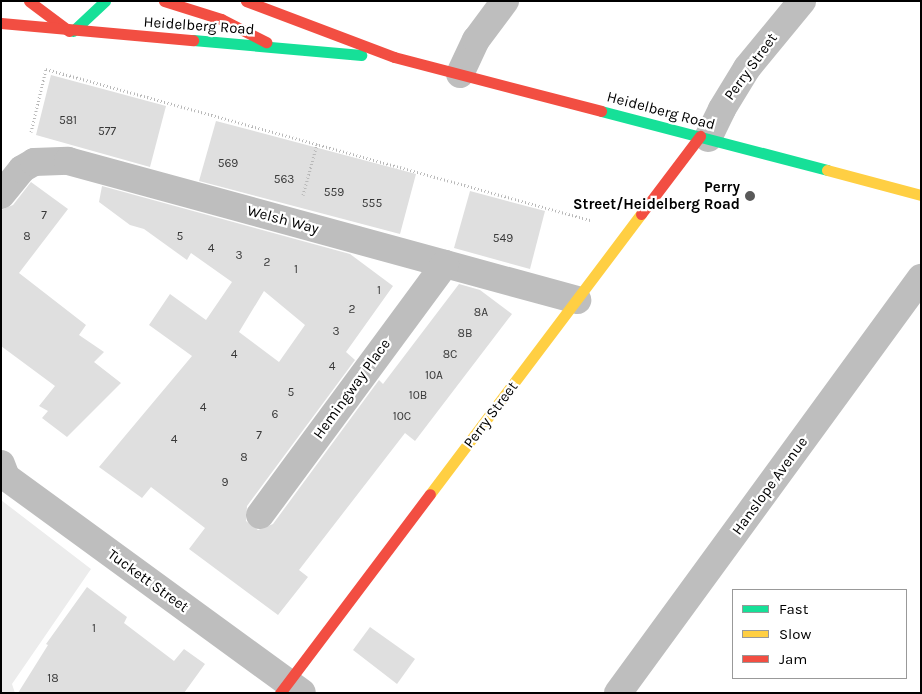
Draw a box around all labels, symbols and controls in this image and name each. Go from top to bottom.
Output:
street label: Heidelberg Road [143,13,255,39]
street label: Perry Street [721,30,781,104]
street label: Heidelberg Road [605,88,717,134]
house number: 581 [59,114,77,128]
house number: 577 [98,125,116,139]
house number: 569 [218,157,238,171]
house number: 563 [274,173,294,187]
place label: Perry Street/Heidelberg Road [573,178,740,213]
house number: 559 [324,186,344,200]
marker: Perry Street/Heidelberg Road [744,190,756,202]
house number: 555 [362,197,382,211]
street label: Welsh Way [245,202,321,238]
house number: 7 [41,209,47,223]
house number: 8 [23,230,31,244]
house number: 5 [177,230,183,244]
house number: 549 [493,232,513,246]
house number: 4 [208,242,214,256]
house number: 3 [235,249,243,263]
house number: 2 [264,256,270,270]
house number: 1 [294,263,298,277]
house number: 1 [377,284,381,298]
house number: 2 [349,303,355,317]
house number: 8A [474,306,488,320]
house number: 3 [332,325,340,339]
house number: 8B [458,327,472,341]
street label: Hemingway Place [310,335,394,443]
house number: 4 [231,348,237,362]
house number: 8C [443,348,457,362]
house number: 4 [329,360,335,374]
house number: 10A [425,369,443,383]
street label: Perry Street [460,378,522,452]
house number: 5 [288,386,294,400]
house number: 10B [409,389,427,403]
house number: 4 [200,401,206,415]
house number: 6 [272,408,278,422]
house number: 10C [393,410,411,424]
house number: 7 [256,429,262,443]
house number: 4 [171,433,177,447]
street label: Hanslope Avenue [728,433,812,539]
house number: 8 [240,451,248,465]
house number: 9 [222,476,228,490]
street label: Tuckett Street [104,546,192,616]
legend [732,589,907,679]
text: Fast [779,600,808,618]
house number: 1 [92,622,96,636]
text: Slow [779,625,811,643]
text: Jam [779,650,807,668]
house number: 18 [47,672,59,686]

